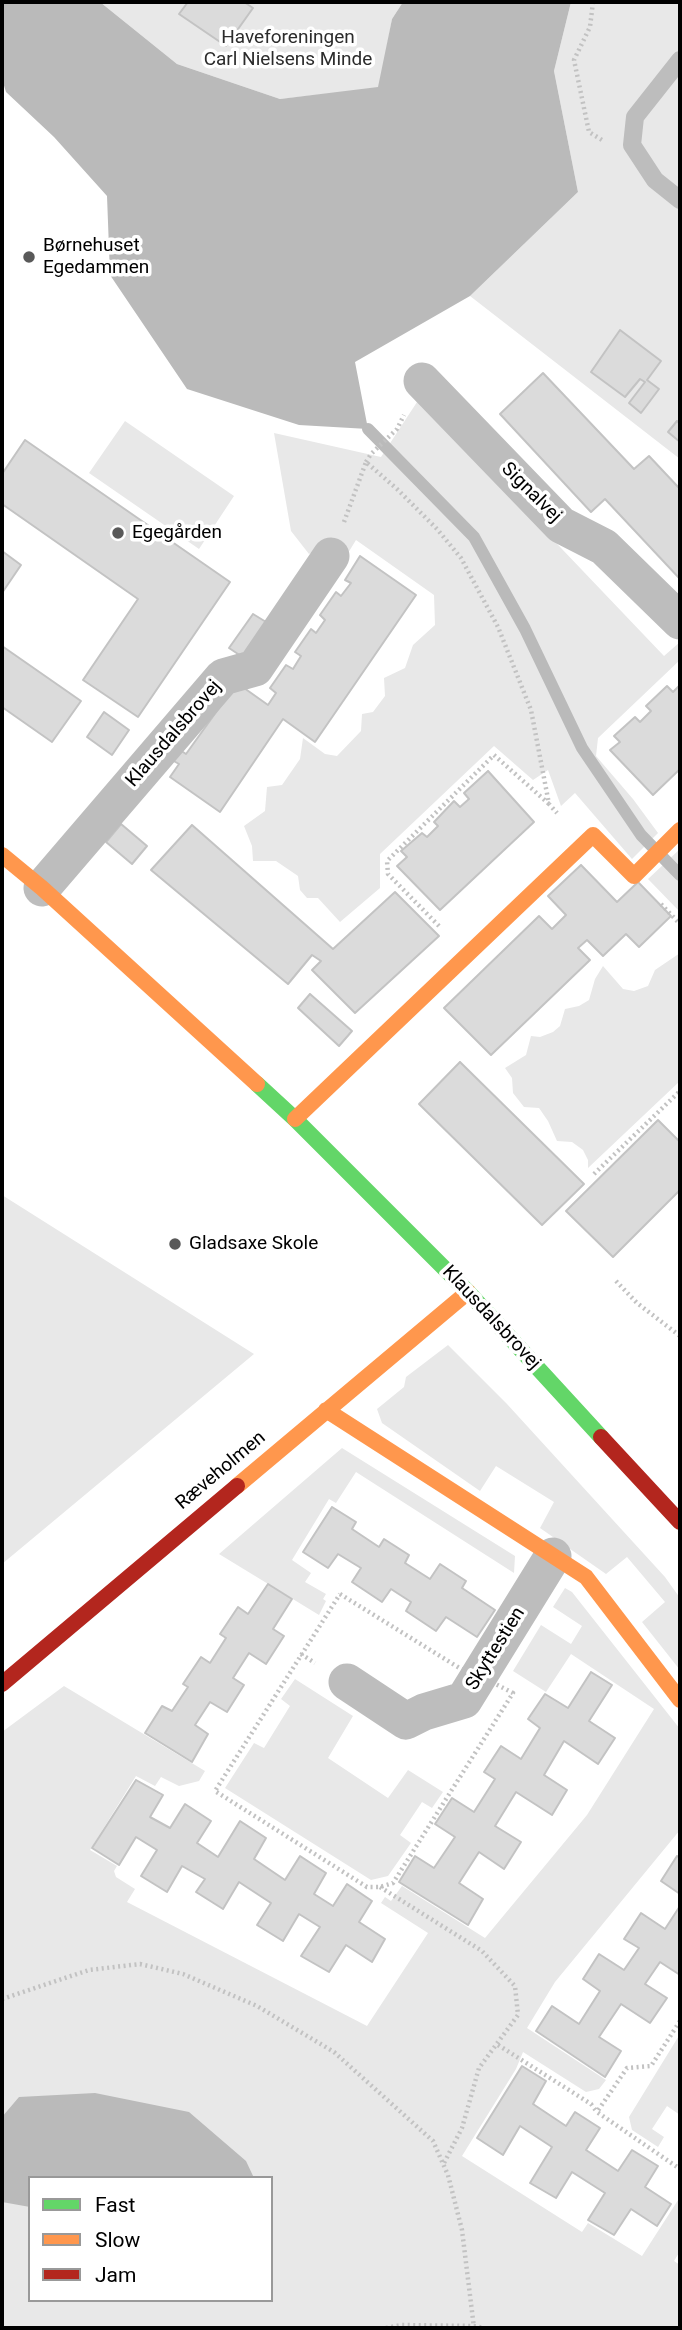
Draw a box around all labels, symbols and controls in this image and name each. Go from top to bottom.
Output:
park label: Haveforeningen Carl Nielsens Minde [204,27,372,71]
place label: Børnehuset Egedammen [43,235,149,279]
marker: Børnehuset Egedammen [21,249,37,265]
street label: Signalvej [496,458,566,528]
place label: Egegården [132,522,222,544]
marker: Egegården [110,525,126,541]
street label: Klausdalsbrovej [121,676,227,792]
place label: Gladsaxe Skole [189,1233,318,1255]
marker: Gladsaxe Skole [167,1236,183,1252]
street label: Klausdalsbrovej [437,1261,545,1375]
street label: Ræveholmen [172,1427,270,1515]
street label: Skyttestien [462,1603,530,1695]
legend [28,2176,273,2302]
text: Fast [95,2193,135,2217]
text: Slow [95,2228,140,2252]
text: Jam [95,2263,136,2287]

